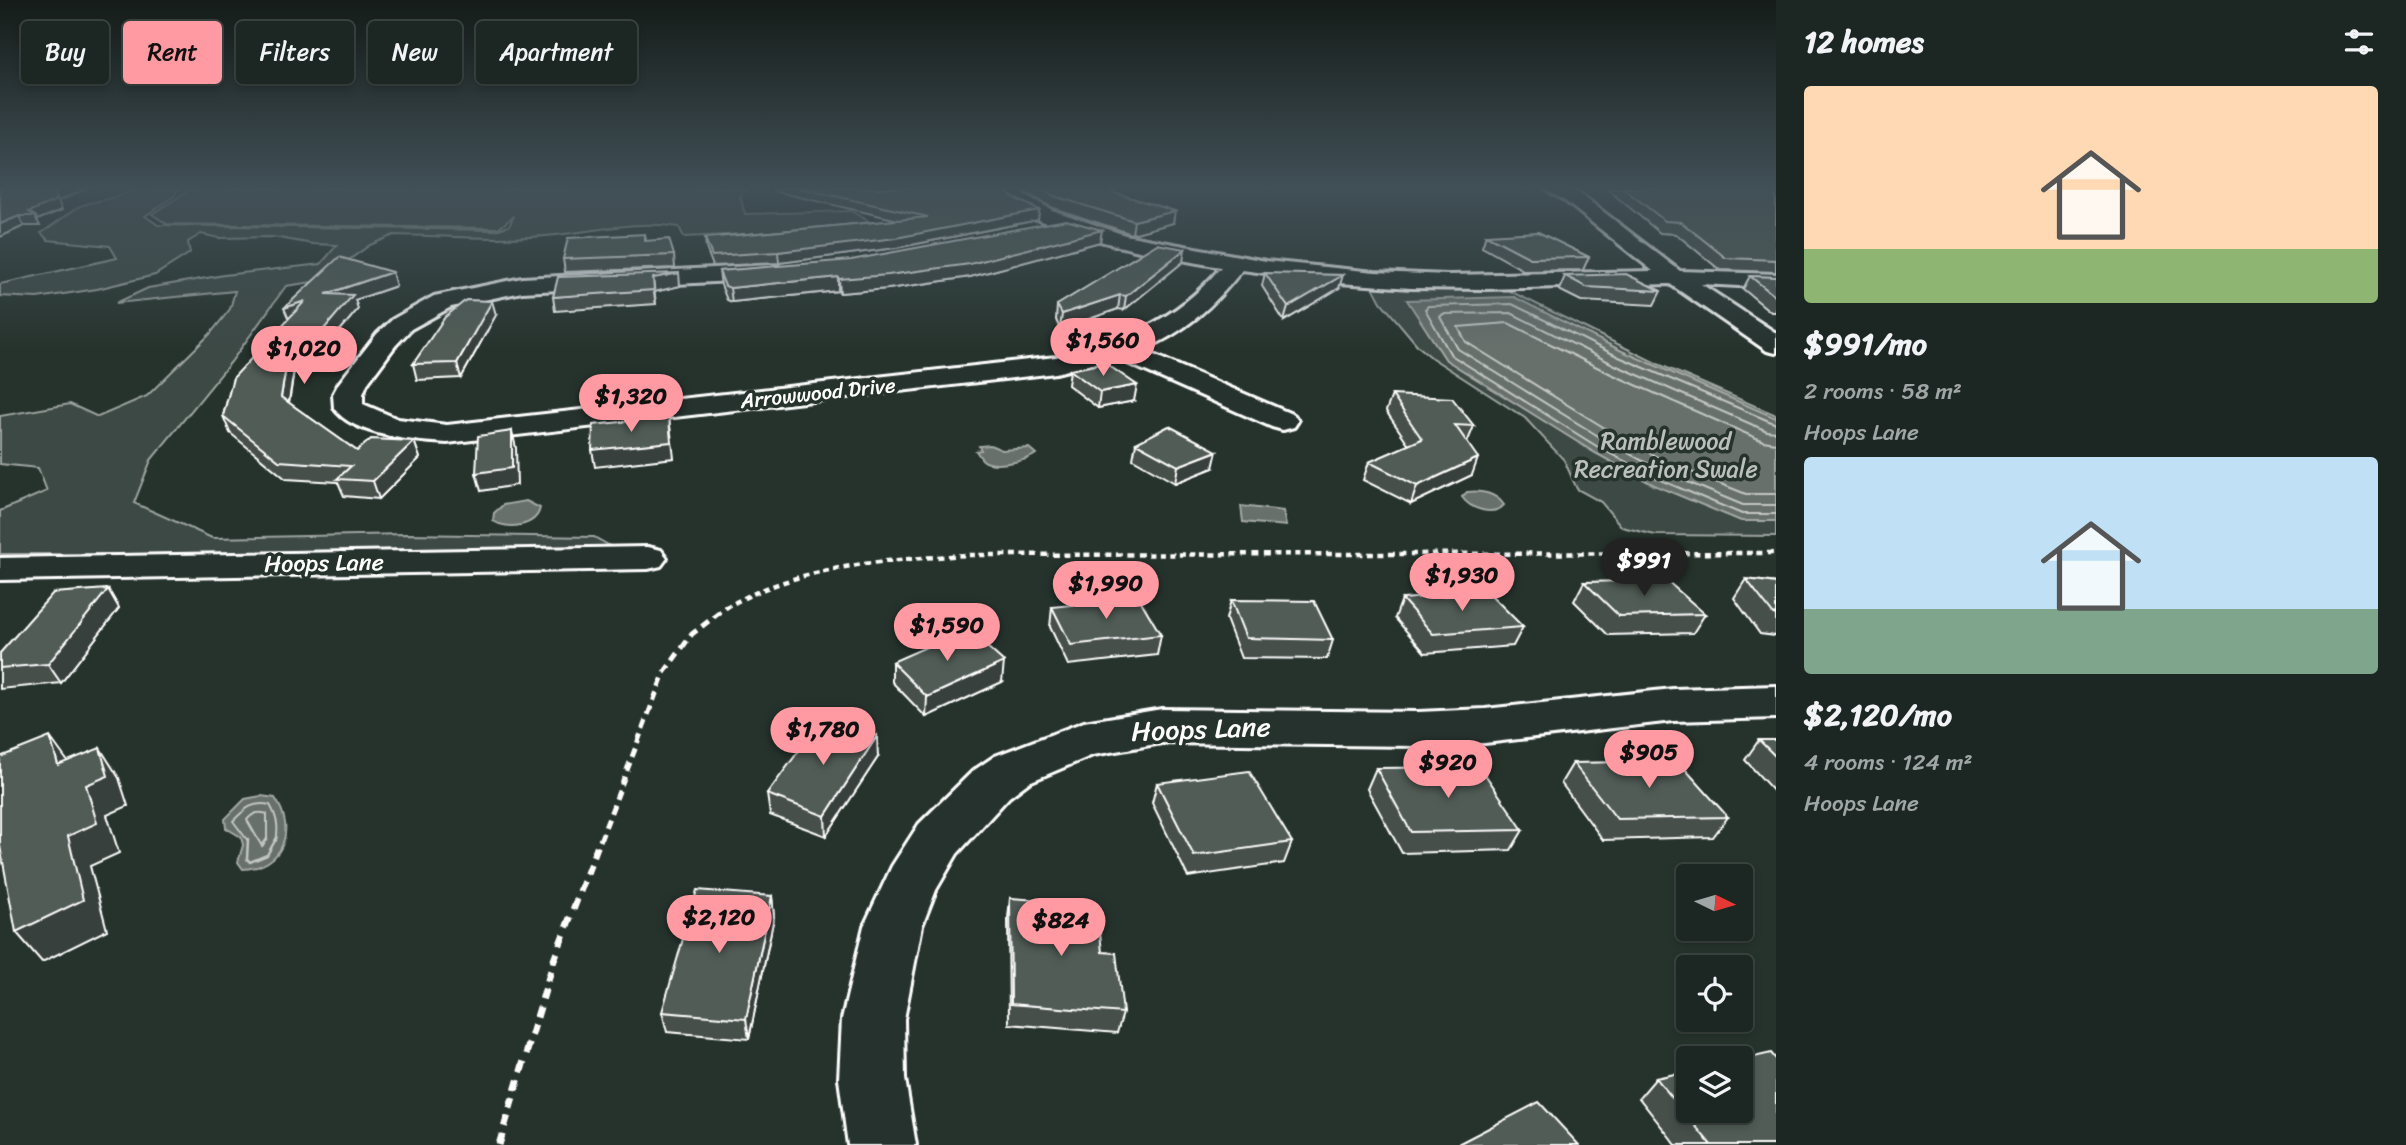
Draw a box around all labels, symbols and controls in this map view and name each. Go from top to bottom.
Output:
text: 12 homes [1804,15,1924,69]
chip: Buy [21,21,109,84]
chip: Rent [123,21,222,84]
chip: Filters [236,21,354,84]
chip: New [368,21,462,84]
chip: Apartment [476,21,637,84]
icon: filters [2340,23,2378,61]
icon: home [2028,132,2154,258]
text: $991/mo [1804,317,1927,371]
pin: $1,560 [1046,318,1160,378]
text: $1,560 [1066,320,1140,361]
pin: $1,020 [247,326,361,386]
text: $1,020 [267,328,341,369]
street label: Arrowwood Drive [738,366,898,420]
text: 2 rooms · 58 m² [1804,371,1962,412]
pin: $1,320 [574,374,688,434]
text: $1,320 [595,376,667,417]
text: Hoops Lane [1804,412,1919,453]
park label: Ramblewood Recreation Swale [1574,420,1758,490]
icon: home [2028,503,2154,629]
pin: $991 [1603,538,1685,598]
text: $991 [1617,540,1671,581]
street label: Hoops Lane [264,541,384,585]
pin: $1,930 [1405,554,1519,613]
text: $1,930 [1426,555,1498,596]
pin: $1,990 [1049,562,1163,621]
text: $1,990 [1069,563,1143,604]
pin: $1,590 [890,604,1004,663]
text: $1,590 [910,605,984,646]
text: $2,120/mo [1804,688,1952,742]
street label: Hoops Lane [1130,702,1272,756]
pin: $1,780 [766,708,880,767]
text: $1,780 [786,709,860,750]
pin: $905 [1608,730,1690,790]
text: $905 [1620,732,1678,773]
pin: $920 [1407,740,1489,800]
text: $920 [1419,742,1477,783]
text: 4 rooms · 124 m² [1804,742,1973,783]
text: Hoops Lane [1804,783,1919,824]
north arrow [1676,864,1754,942]
map controls [1676,864,1753,1123]
pin: $2,120 [662,895,776,955]
text: $2,120 [683,897,755,938]
pin: $824 [1020,898,1102,958]
text: $824 [1033,900,1090,941]
button: locate [1676,955,1753,1032]
button: layers [1676,1046,1753,1123]

